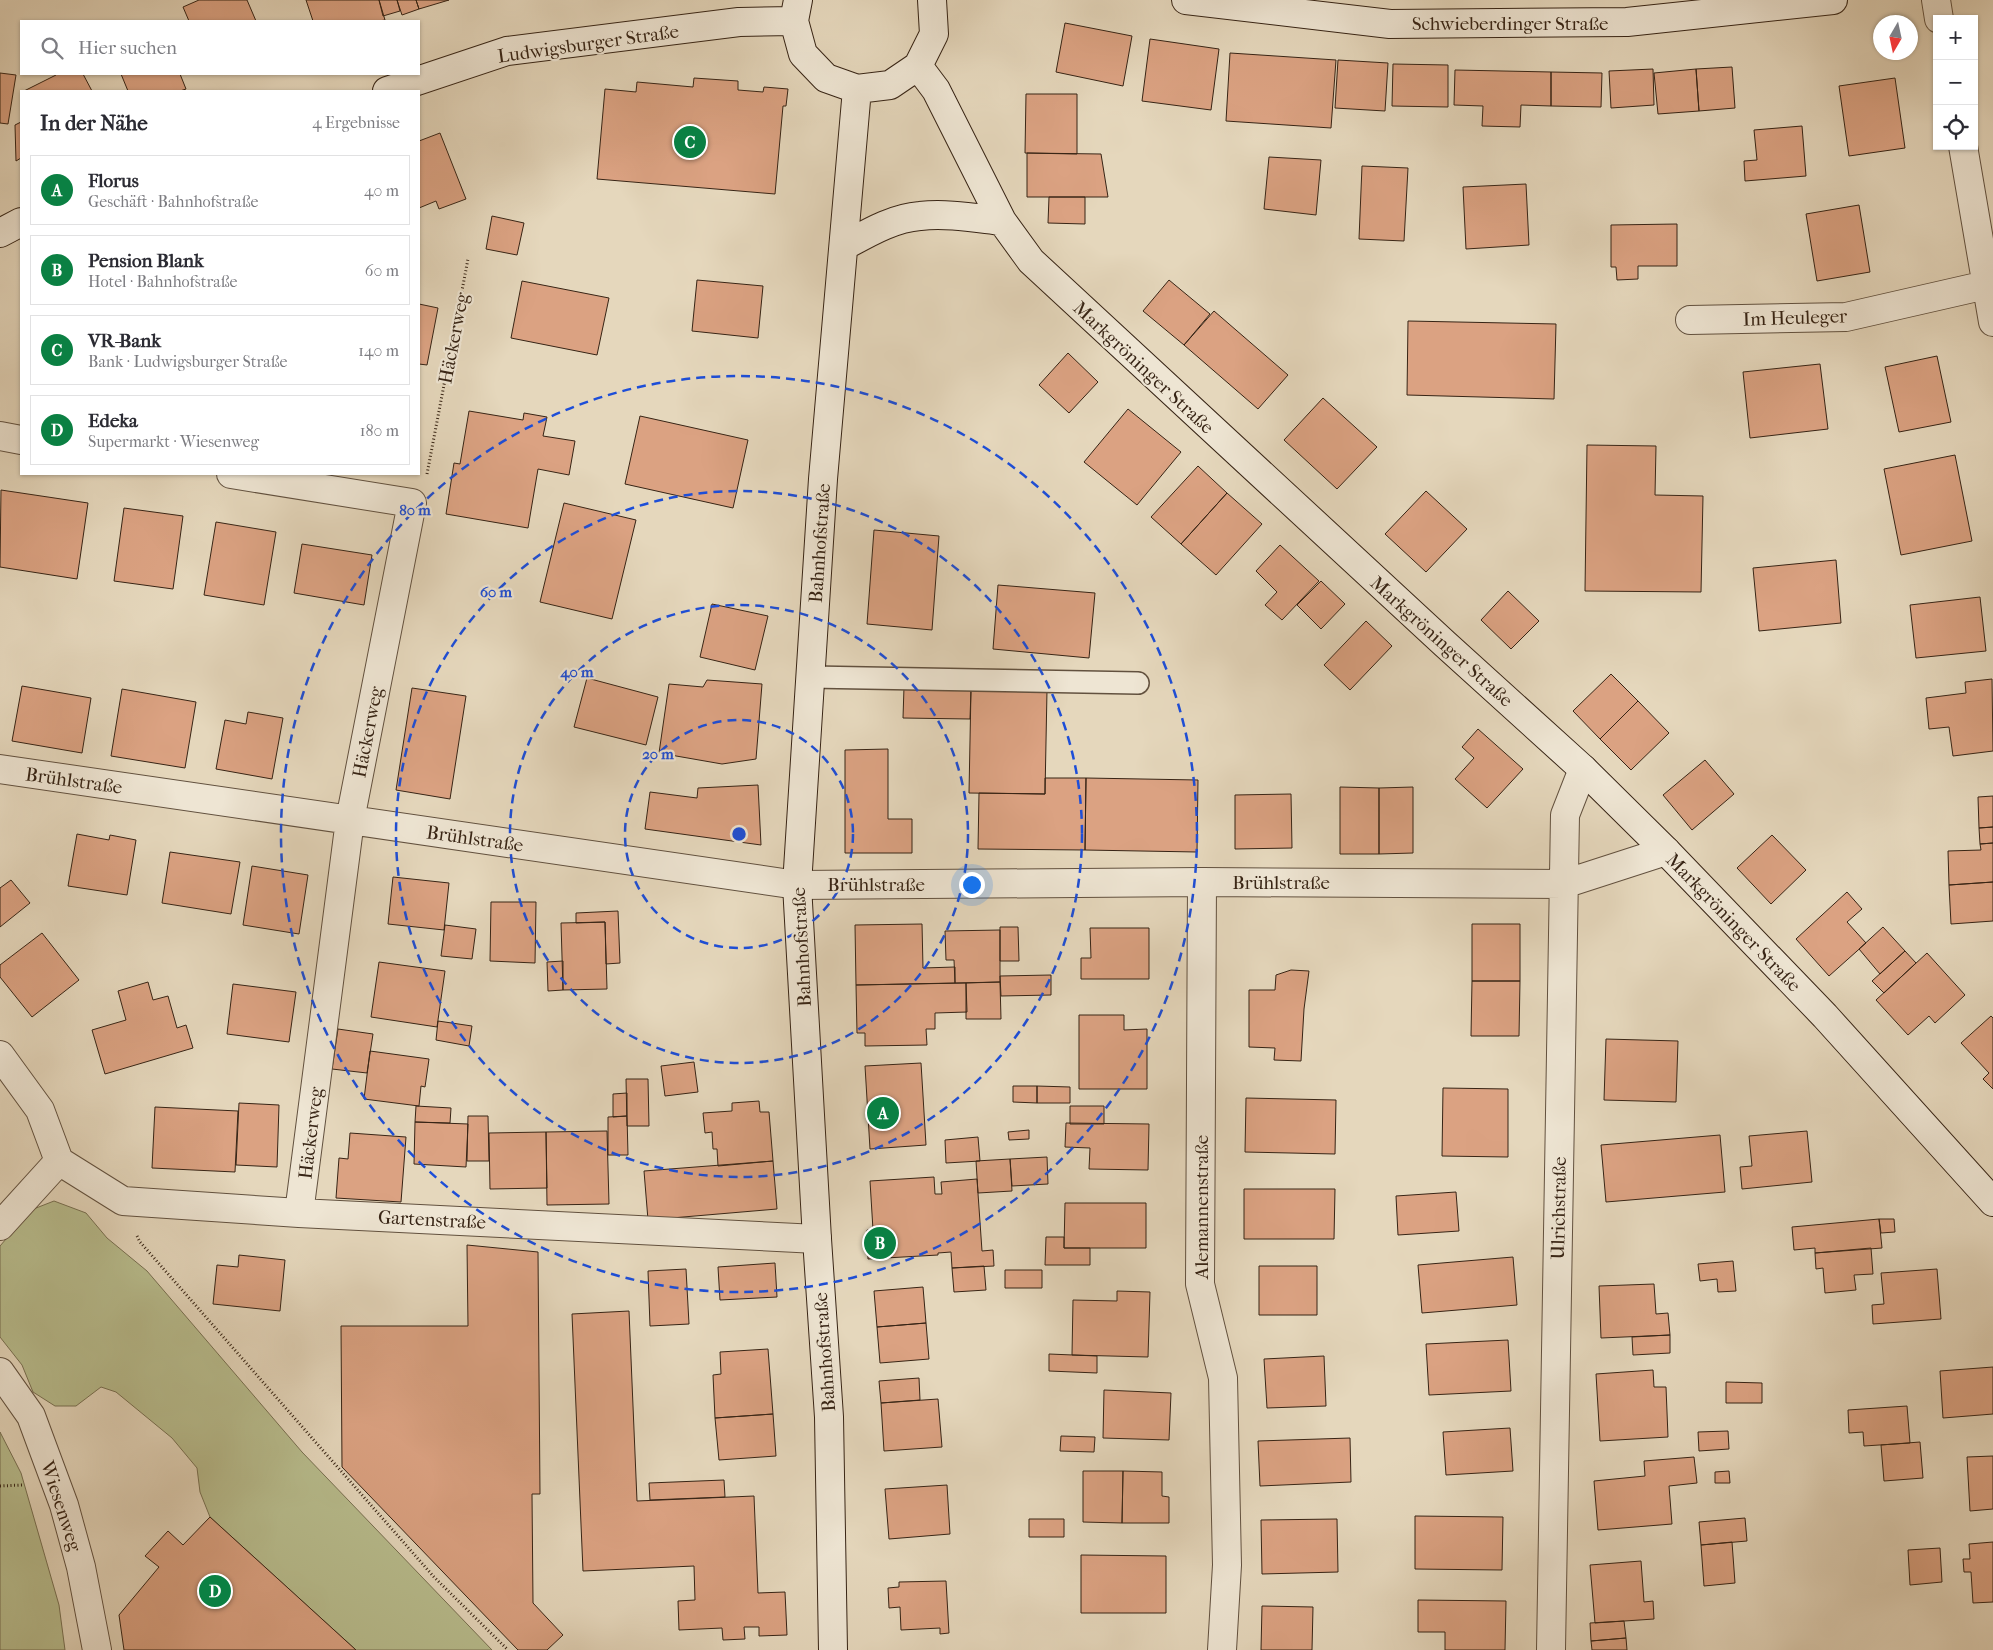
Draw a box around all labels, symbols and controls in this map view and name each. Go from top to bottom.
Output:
street label: Schwieberdinger Straße [1412,13,1608,35]
north arrow [1873,15,1918,60]
map controls [1933,15,1978,150]
button: + [1933,15,1978,60]
search box [20,20,420,75]
street label: Ludwigsburger Straße [496,20,680,68]
icon: search [38,34,66,62]
text: Hier suchen [78,37,177,59]
button: − [1933,60,1978,105]
button: locate [1933,105,1978,150]
text: In der Nähe [40,111,148,135]
text: 4 Ergebnisse [312,113,400,132]
pin: C [674,123,706,161]
text: Florus [88,170,139,192]
text: A [52,181,62,200]
text: 40 m [364,181,399,200]
text: Geschäft · Bahnhofstraße [88,192,258,211]
text: Pension Blank [88,250,204,272]
text: B [52,261,62,280]
text: 60 m [365,261,399,280]
text: Hotel · Bahnhofstraße [88,272,237,291]
street label: Häckerweg [434,290,474,386]
street label: Markgröninger Straße [1068,297,1218,439]
street label: Im Heuleger [1743,305,1848,331]
text: VR-Bank [88,330,161,352]
text: C [52,341,62,360]
text: 140 m [358,341,399,360]
text: Bank · Ludwigsburger Straße [88,352,287,371]
text: Edeka [88,410,138,432]
text: D [51,421,63,440]
text: 180 m [360,421,399,440]
text: Supermarkt · Wiesenweg [88,432,259,451]
street label: Bahnhofstraße [805,483,835,604]
text: 80 m [399,501,431,519]
street label: Markgröninger Straße [1366,572,1517,712]
text: 60 m [480,583,513,601]
text: 40 m [560,663,594,681]
street label: Häckerweg [348,684,388,780]
text: 20 m [642,745,674,763]
street label: Brühlstraße [24,763,124,799]
street label: Brühlstraße [425,821,525,857]
centre of rings [730,825,748,843]
street label: Markgröninger Straße [1661,849,1805,997]
your location [959,872,985,898]
street label: Brühlstraße [1232,872,1330,894]
street label: Brühlstraße [827,874,925,896]
street label: Bahnhofstraße [788,887,816,1007]
street label: Häckerweg [294,1085,328,1180]
pin: A [867,1094,899,1132]
street label: Alemannenstraße [1191,1135,1213,1280]
street label: Ulrichstraße [1547,1156,1571,1260]
street label: Gartenstraße [377,1206,487,1234]
pin: B [864,1224,896,1262]
street label: Bahnhofstraße [810,1291,840,1412]
street label: Wiesenweg [36,1457,86,1555]
pin: D [199,1572,231,1610]

